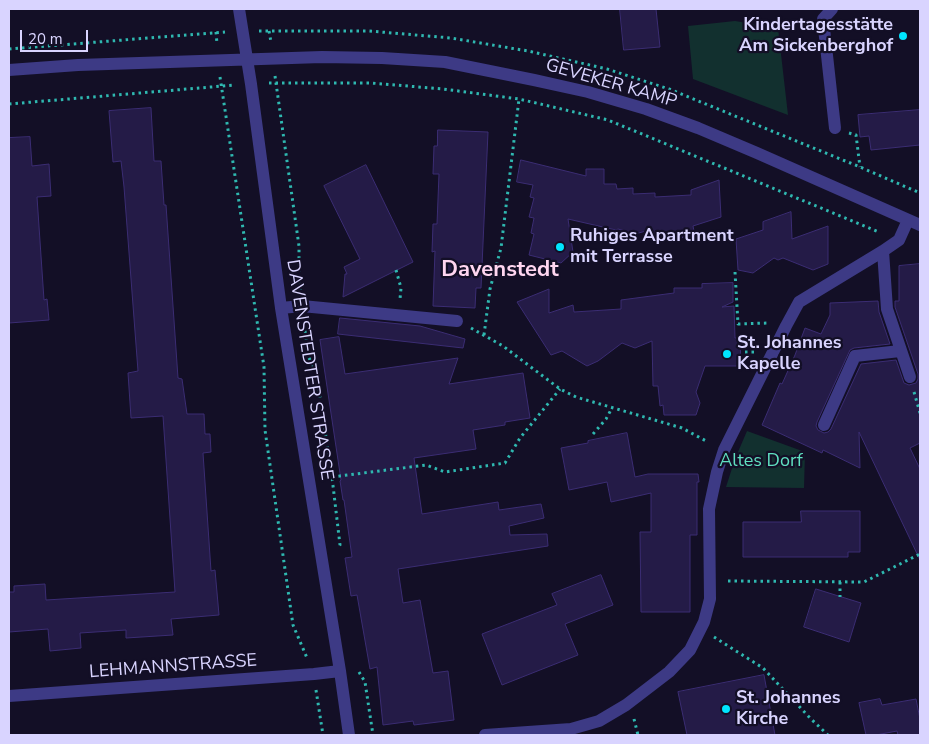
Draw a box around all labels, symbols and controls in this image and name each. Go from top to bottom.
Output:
place label: Kindertagesstätte Am Sickenberghof [739,15,893,58]
scale bar [22,20,90,52]
text: 20 m [28,29,63,49]
marker: Kindertagesstätte Am Sickenberghof [897,30,909,42]
street label: GEVEKER KAMP [543,55,679,113]
place label: Ruhiges Apartment mit Terrasse [570,226,734,268]
marker: Ruhiges Apartment mit Terrasse [554,241,566,253]
street label: DAVENSTEDTER STRASSE [281,258,337,482]
district label: Davenstedt [441,258,559,284]
place label: St. Johannes Kapelle [737,333,842,376]
marker: St. Johannes Kapelle [721,348,733,360]
park label: Altes Dorf [719,451,803,473]
street label: LEHMANNSTRASSE [88,650,258,684]
place label: St. Johannes Kirche [736,688,841,731]
marker: St. Johannes Kirche [720,703,732,715]

